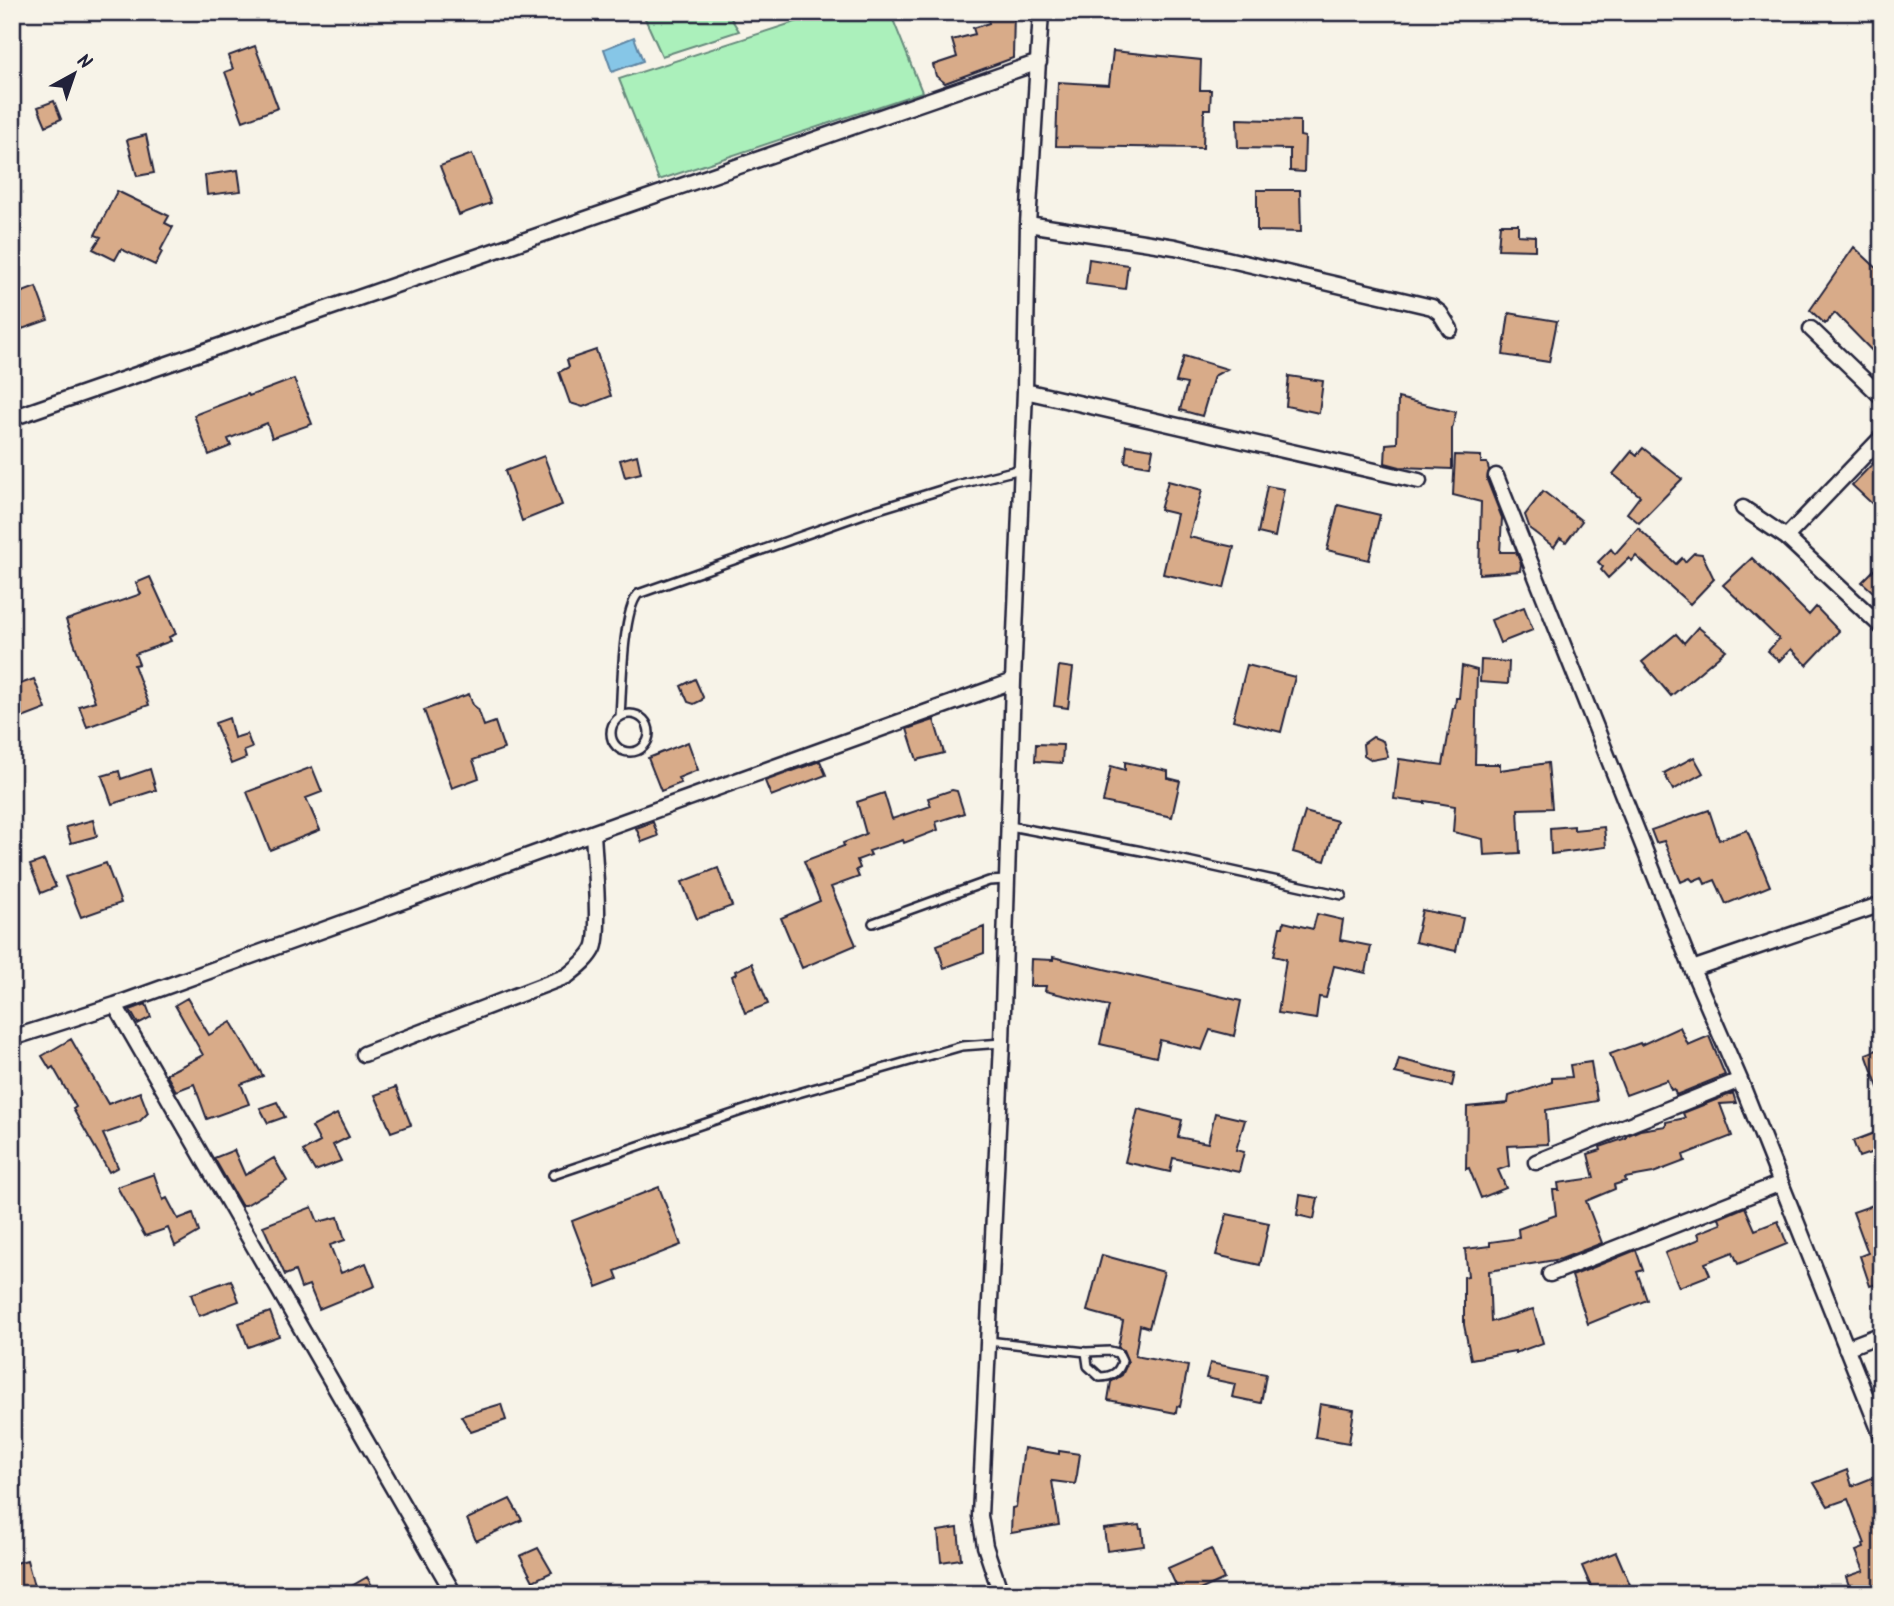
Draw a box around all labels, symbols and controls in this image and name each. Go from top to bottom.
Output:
north arrow [38,38,108,108]
text: N [69,47,98,78]

